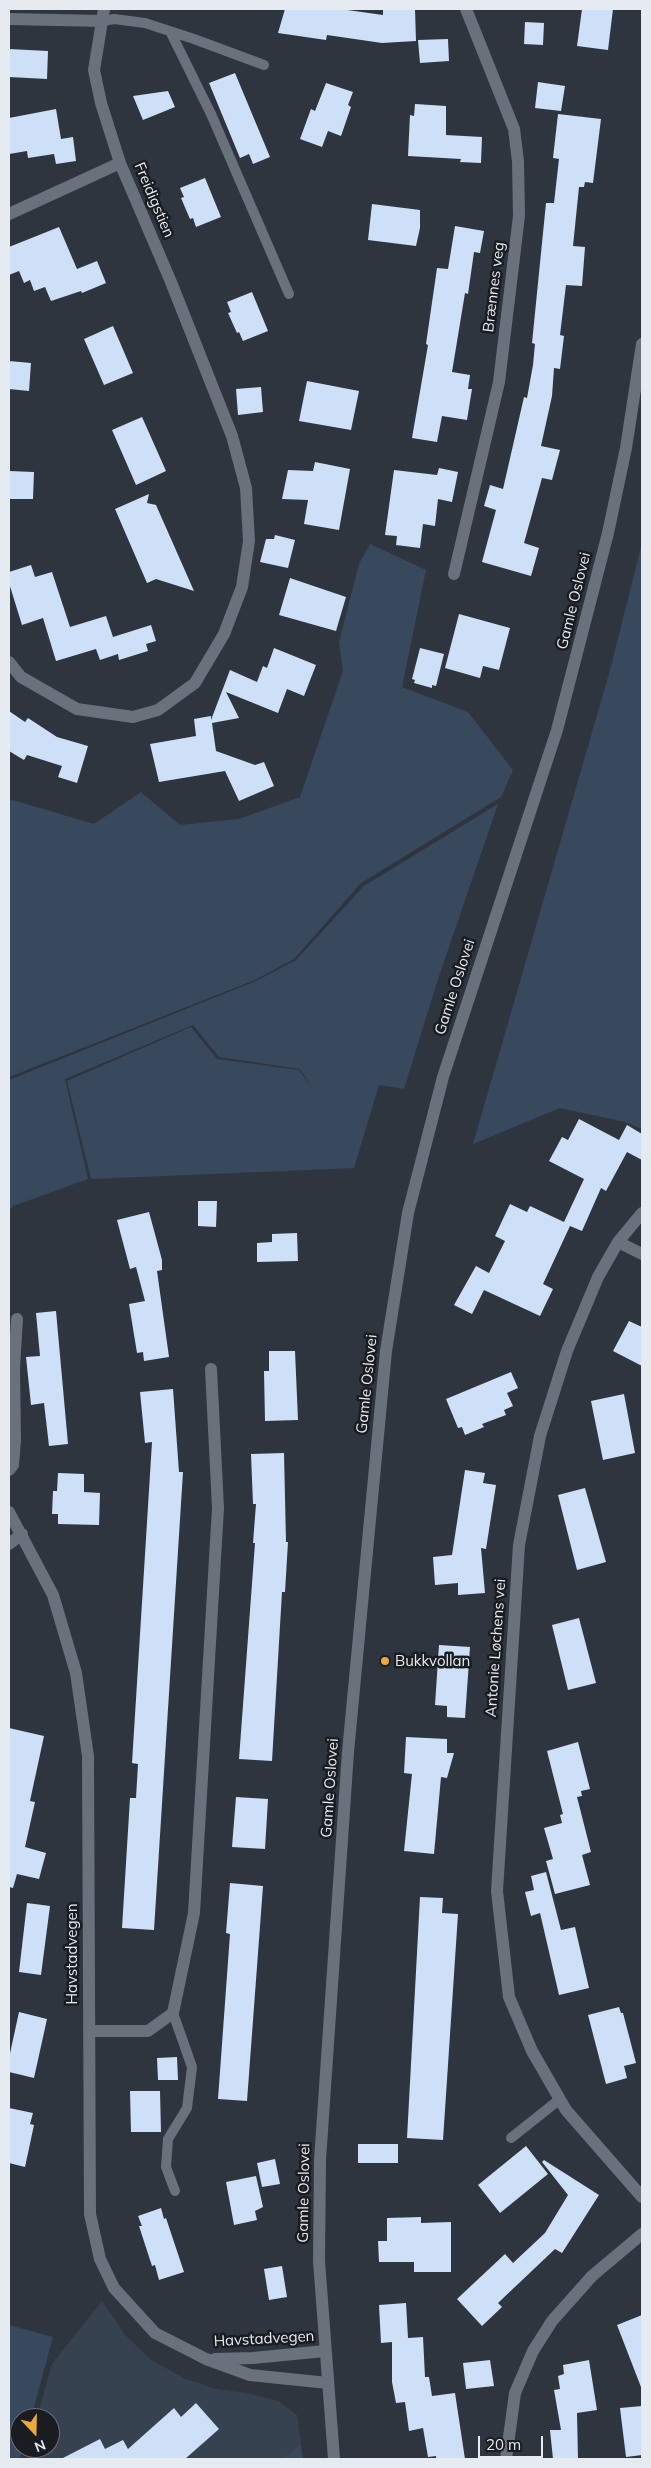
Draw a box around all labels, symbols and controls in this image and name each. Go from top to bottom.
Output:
street label: Freidigstien [130,160,178,240]
street label: Brænnes veg [480,241,508,333]
street label: Gamle Oslovei [553,551,595,651]
street label: Gamle Oslovei [431,937,479,1037]
street label: Gamle Oslovei [353,1334,381,1434]
street label: Antonie Løchens vei [482,1578,510,1718]
place label: Bukkvollan [395,1652,470,1670]
marker: Bukkvollan [379,1655,391,1667]
street label: Gamle Oslovei [318,1738,342,1838]
street label: Havstadvegen [63,1904,81,2004]
street label: Gamle Oslovei [294,2143,314,2243]
street label: Havstadvegen [213,2327,315,2351]
north arrow [10,2408,60,2458]
scale bar [481,2426,546,2458]
text: 20 m [486,2435,521,2454]
text: N [32,2436,48,2456]

